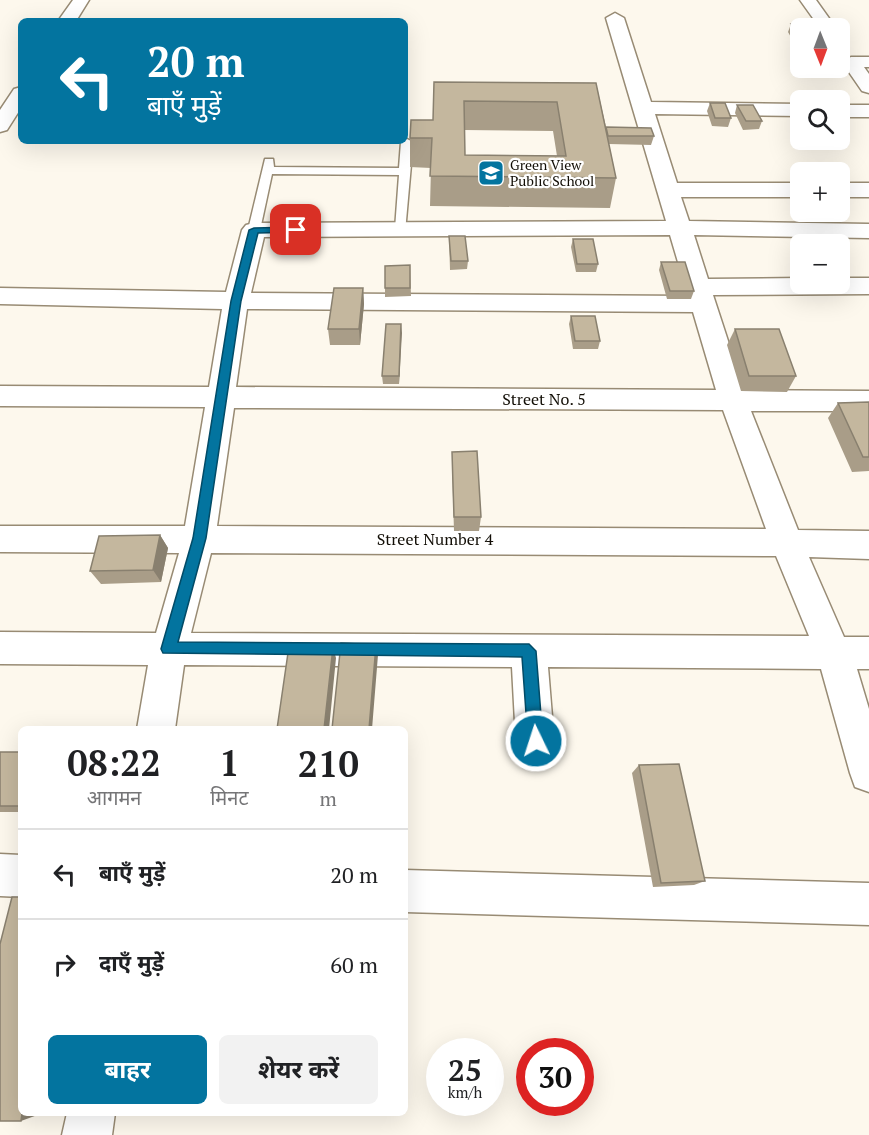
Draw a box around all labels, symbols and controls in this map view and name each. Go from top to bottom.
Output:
north arrow [790,18,850,78]
map controls [790,18,850,294]
text: 20 m [147,33,245,89]
icon: left [48,42,126,120]
text: बाएँ मुड़ें [147,87,222,123]
button: search [790,90,850,150]
place label: Green View Public School [510,155,594,190]
school or university icon: Green View Public School [476,158,506,188]
button: + [790,162,850,222]
pin [270,204,321,255]
icon: arrive [279,213,312,246]
button: − [790,234,850,294]
street label: Street No. 5 [502,388,586,410]
street label: Street Number 4 [377,528,494,550]
position arrow [504,709,568,773]
text: 08:22 [67,739,161,786]
text: 1 [219,739,239,786]
text: 210 [298,740,359,787]
text: आगमन [87,784,141,811]
text: मिनट [210,784,248,811]
text: m [320,785,337,812]
icon: left [48,858,81,891]
text: बाएँ मुड़ें [99,858,165,887]
text: 20 m [330,860,378,889]
icon: right [48,948,81,981]
text: दाएँ मुड़ें [99,948,164,977]
text: 60 m [330,950,378,979]
button: बाहर [48,1035,207,1104]
button: शेयर करें [219,1035,378,1104]
speed limit sign: 30 [516,1038,594,1116]
text: 25 [448,1050,482,1090]
text: km/h [448,1082,482,1102]

